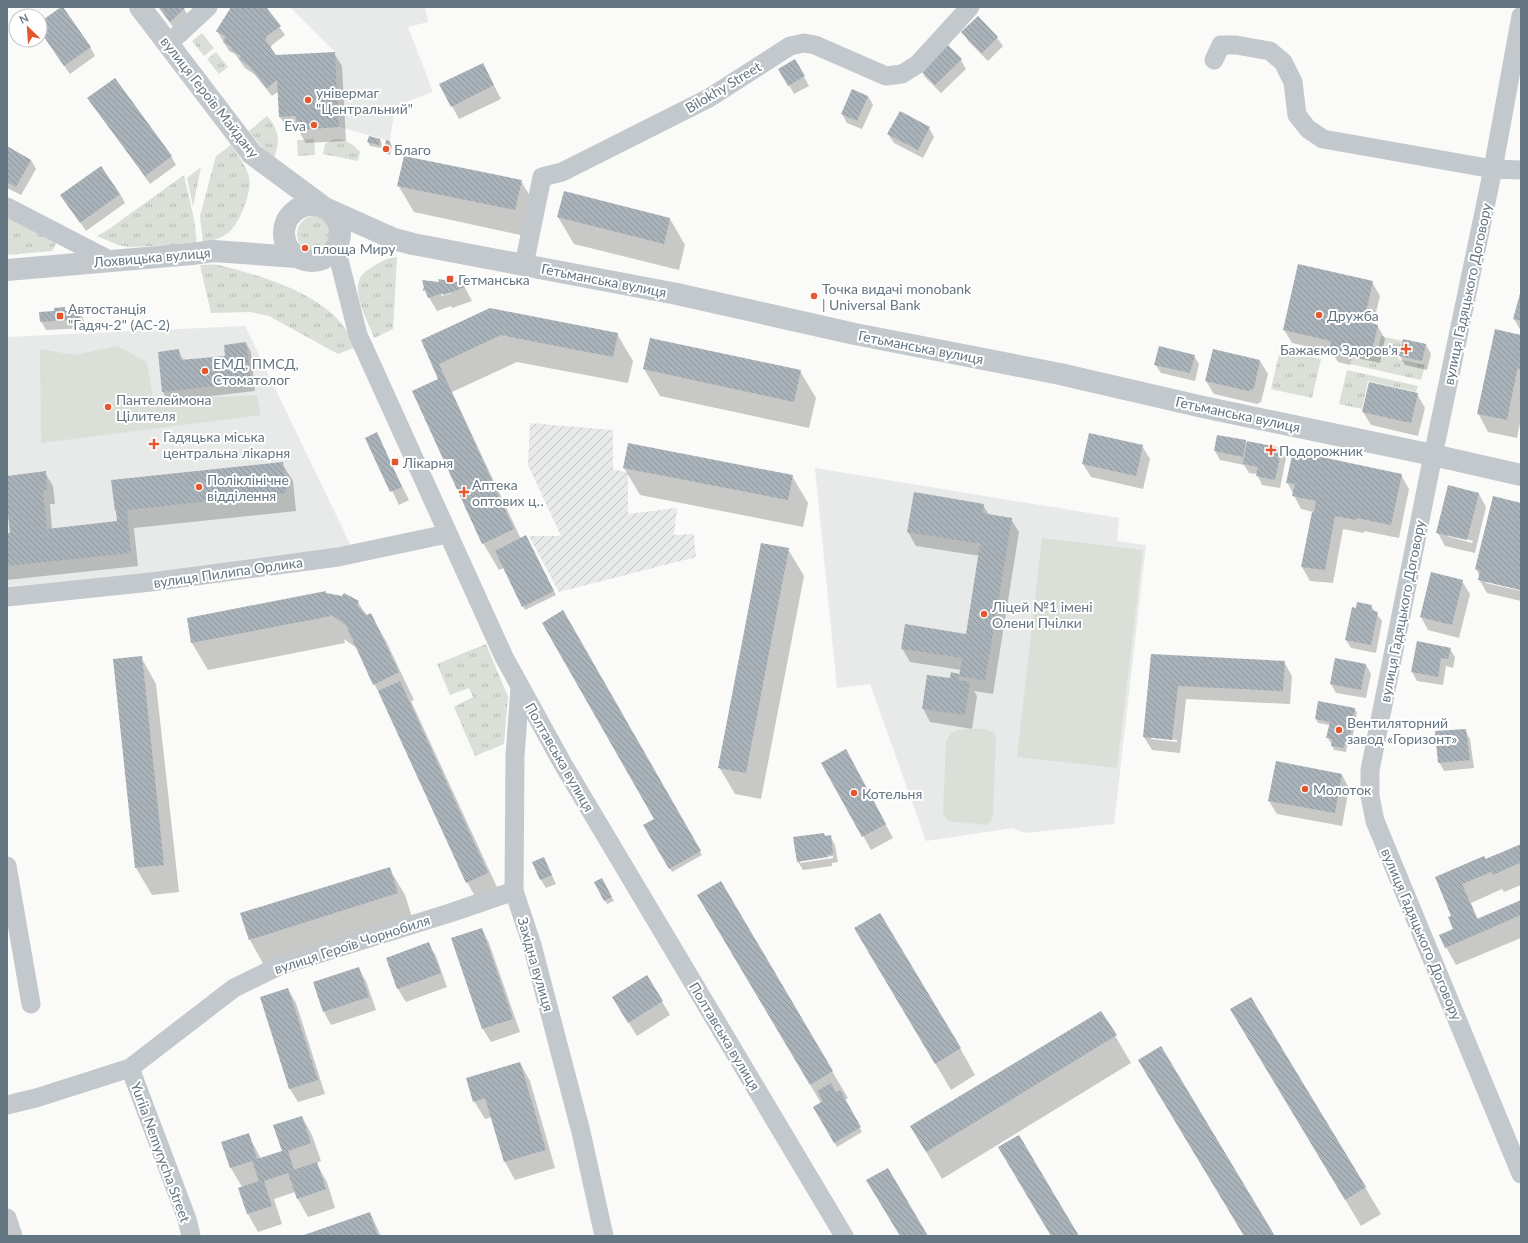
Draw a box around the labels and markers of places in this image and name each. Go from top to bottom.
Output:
place label: універмаг "Центральний" [316,84,413,117]
marker: універмаг "Центральний" [303,95,313,105]
place label: Eva [284,117,306,134]
marker: Eva [309,120,319,130]
place label: Благо [394,141,431,158]
marker: Благо [381,144,391,154]
place label: площа Миру [313,240,396,257]
marker: площа Миру [300,243,310,253]
place label: Гетманська [458,271,530,288]
marker: Гетманська [445,274,455,284]
place label: Точка видачі monobank | Universal Bank [822,280,972,313]
marker: Точка видачі monobank | Universal Bank [809,291,819,301]
place label: Автостанція "Гадяч-2" (АС-2) [68,300,170,333]
place label: Дружба [1327,307,1379,324]
marker: Дружба [1314,310,1324,320]
marker: Автостанція "Гадяч-2" (АС-2) [55,311,65,321]
place label: Бажаємо Здоров'я [1280,341,1398,358]
marker: Бажаємо Здоров'я [1401,344,1411,354]
place label: ЕМД, ПМСД, Стоматолог [213,355,299,388]
marker: ЕМД, ПМСД, Стоматолог [200,366,210,376]
place label: Пантелеймона Цілителя [116,391,211,424]
marker: Пантелеймона Цілителя [103,402,113,412]
place label: Гадяцька міська центральна лікарня [163,428,290,461]
marker: Гадяцька міська центральна лікарня [148,438,160,450]
place label: Подорожник [1279,442,1364,459]
marker: Подорожник [1266,445,1276,455]
place label: Лікарня [402,454,453,471]
marker: Лікарня [390,457,400,467]
place label: Поліклінічне відділення [207,471,289,504]
place label: Аптека оптових ц‥ [472,476,544,509]
marker: Поліклінічне відділення [194,482,204,492]
marker: Аптека оптових ц‥ [459,487,469,497]
place label: Ліцей №1 імені Олени Пчілки [991,598,1093,631]
marker: Ліцей №1 імені Олени Пчілки [979,609,989,619]
place label: Вентиляторний завод «Горизонт» [1347,714,1457,747]
marker: Вентиляторний завод «Горизонт» [1334,725,1344,735]
place label: Молоток [1313,781,1372,798]
marker: Молоток [1300,784,1310,794]
place label: Котельня [862,785,922,802]
marker: Котельня [849,788,859,798]

